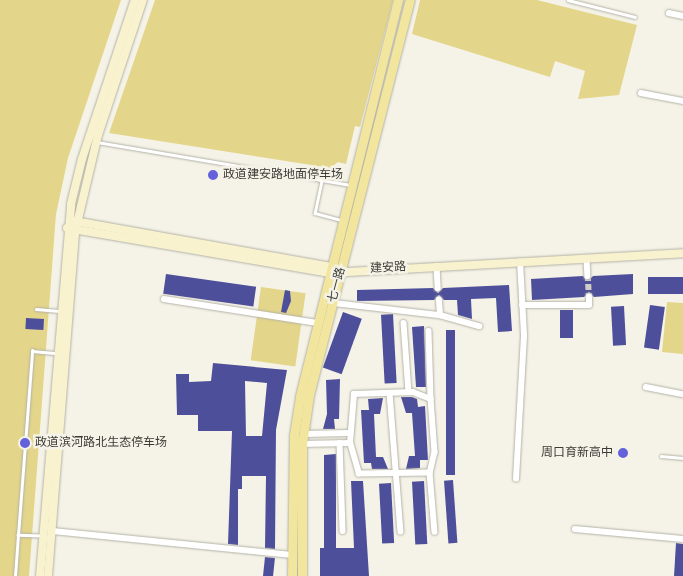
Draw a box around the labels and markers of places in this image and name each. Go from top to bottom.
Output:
place label: 政道建安路地面停车场 [223,168,343,182]
marker: 政道建安路地面停车场 [207,169,219,181]
place label: 政道滨河路北生态停车场 [35,436,167,450]
marker: 政道滨河路北生态停车场 [19,437,31,449]
place label: 周口育新高中 [541,446,613,460]
marker: 周口育新高中 [617,447,629,459]

